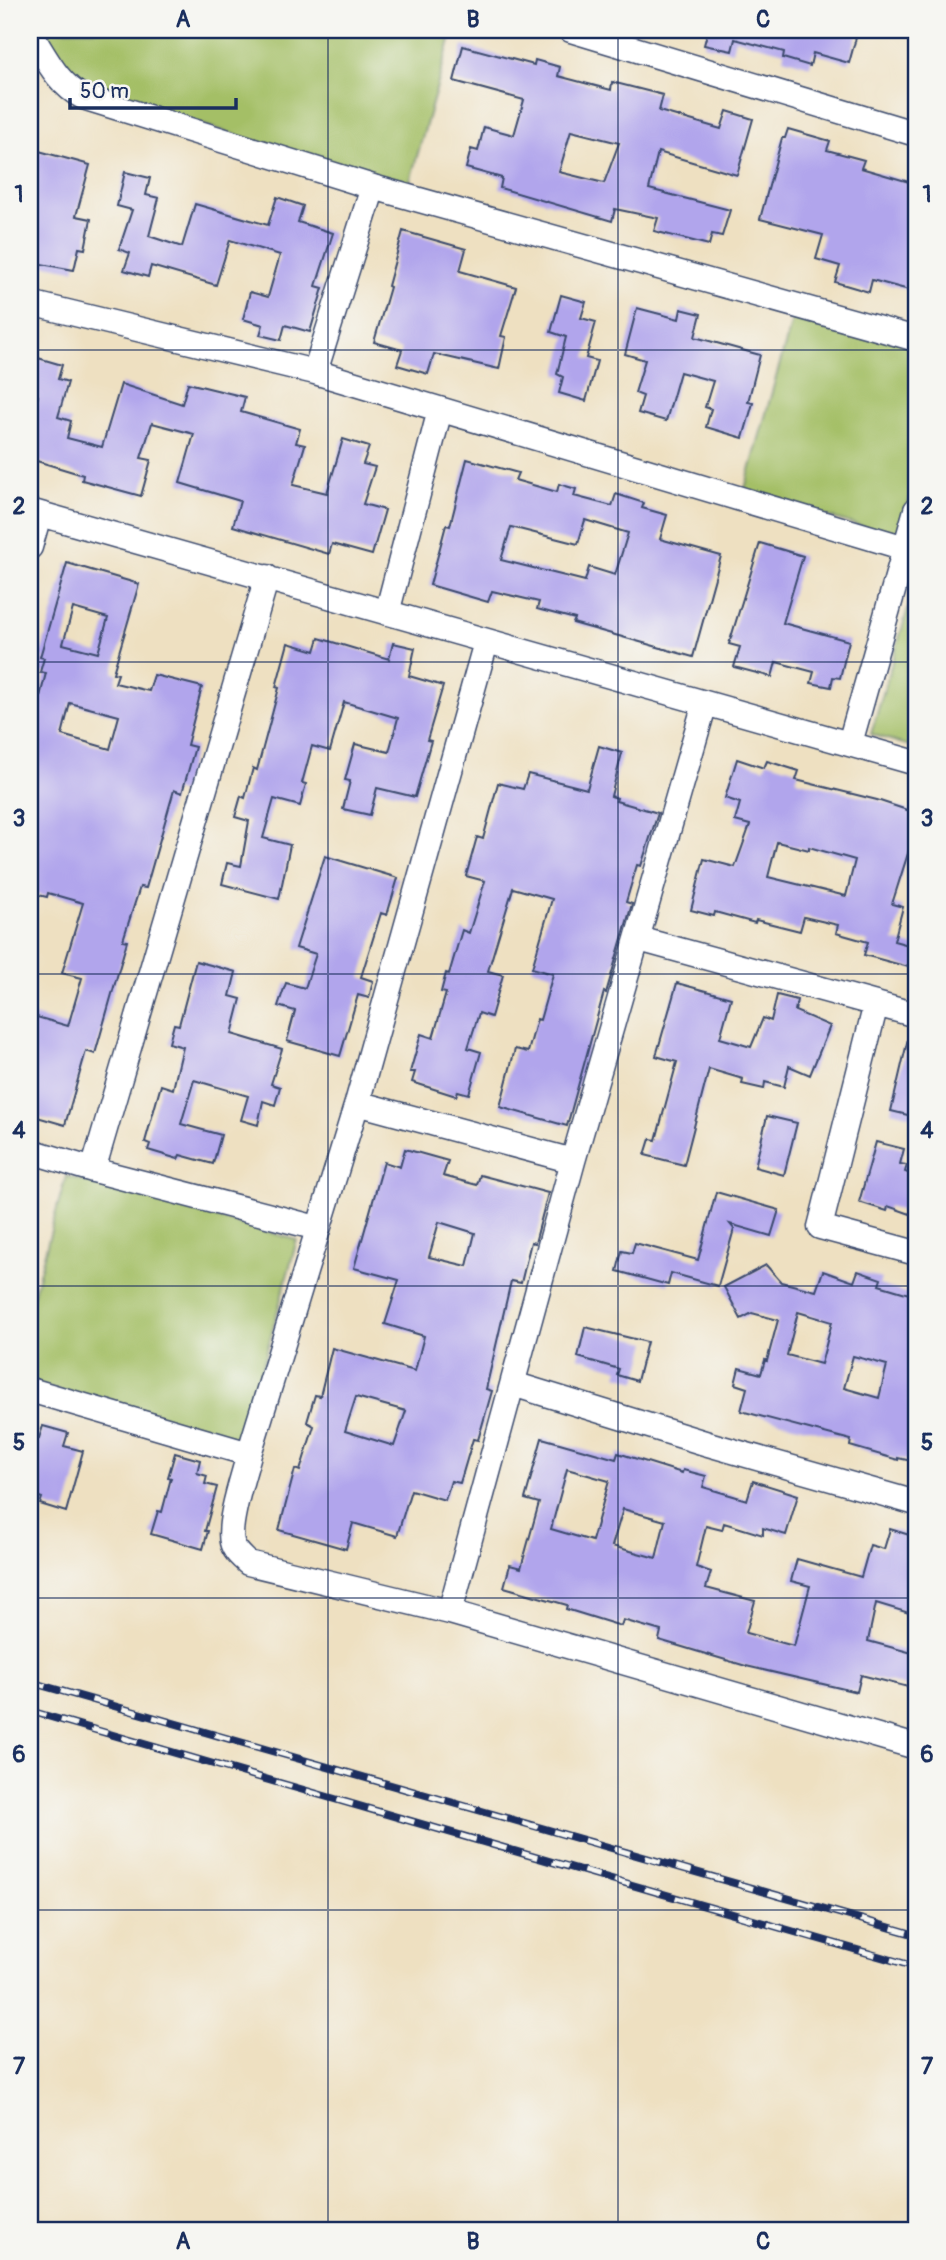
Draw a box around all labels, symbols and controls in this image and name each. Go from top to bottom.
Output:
text: A [176,5,191,34]
text: B [466,5,480,34]
text: C [756,5,770,34]
scale bar [70,66,236,110]
text: 50 m [80,78,129,105]
text: 1 [15,180,24,209]
text: 1 [923,180,932,209]
text: 2 [13,492,26,521]
text: 2 [921,492,934,521]
text: 3 [13,804,25,833]
text: 3 [921,804,933,833]
text: 4 [12,1116,26,1145]
text: 4 [920,1116,934,1145]
text: 5 [13,1428,25,1457]
text: 5 [921,1428,933,1457]
text: 6 [12,1740,26,1769]
text: 6 [920,1740,934,1769]
text: 7 [13,2052,26,2081]
text: 7 [921,2052,934,2081]
text: A [176,2227,191,2256]
text: B [466,2227,480,2256]
text: C [756,2227,770,2256]

